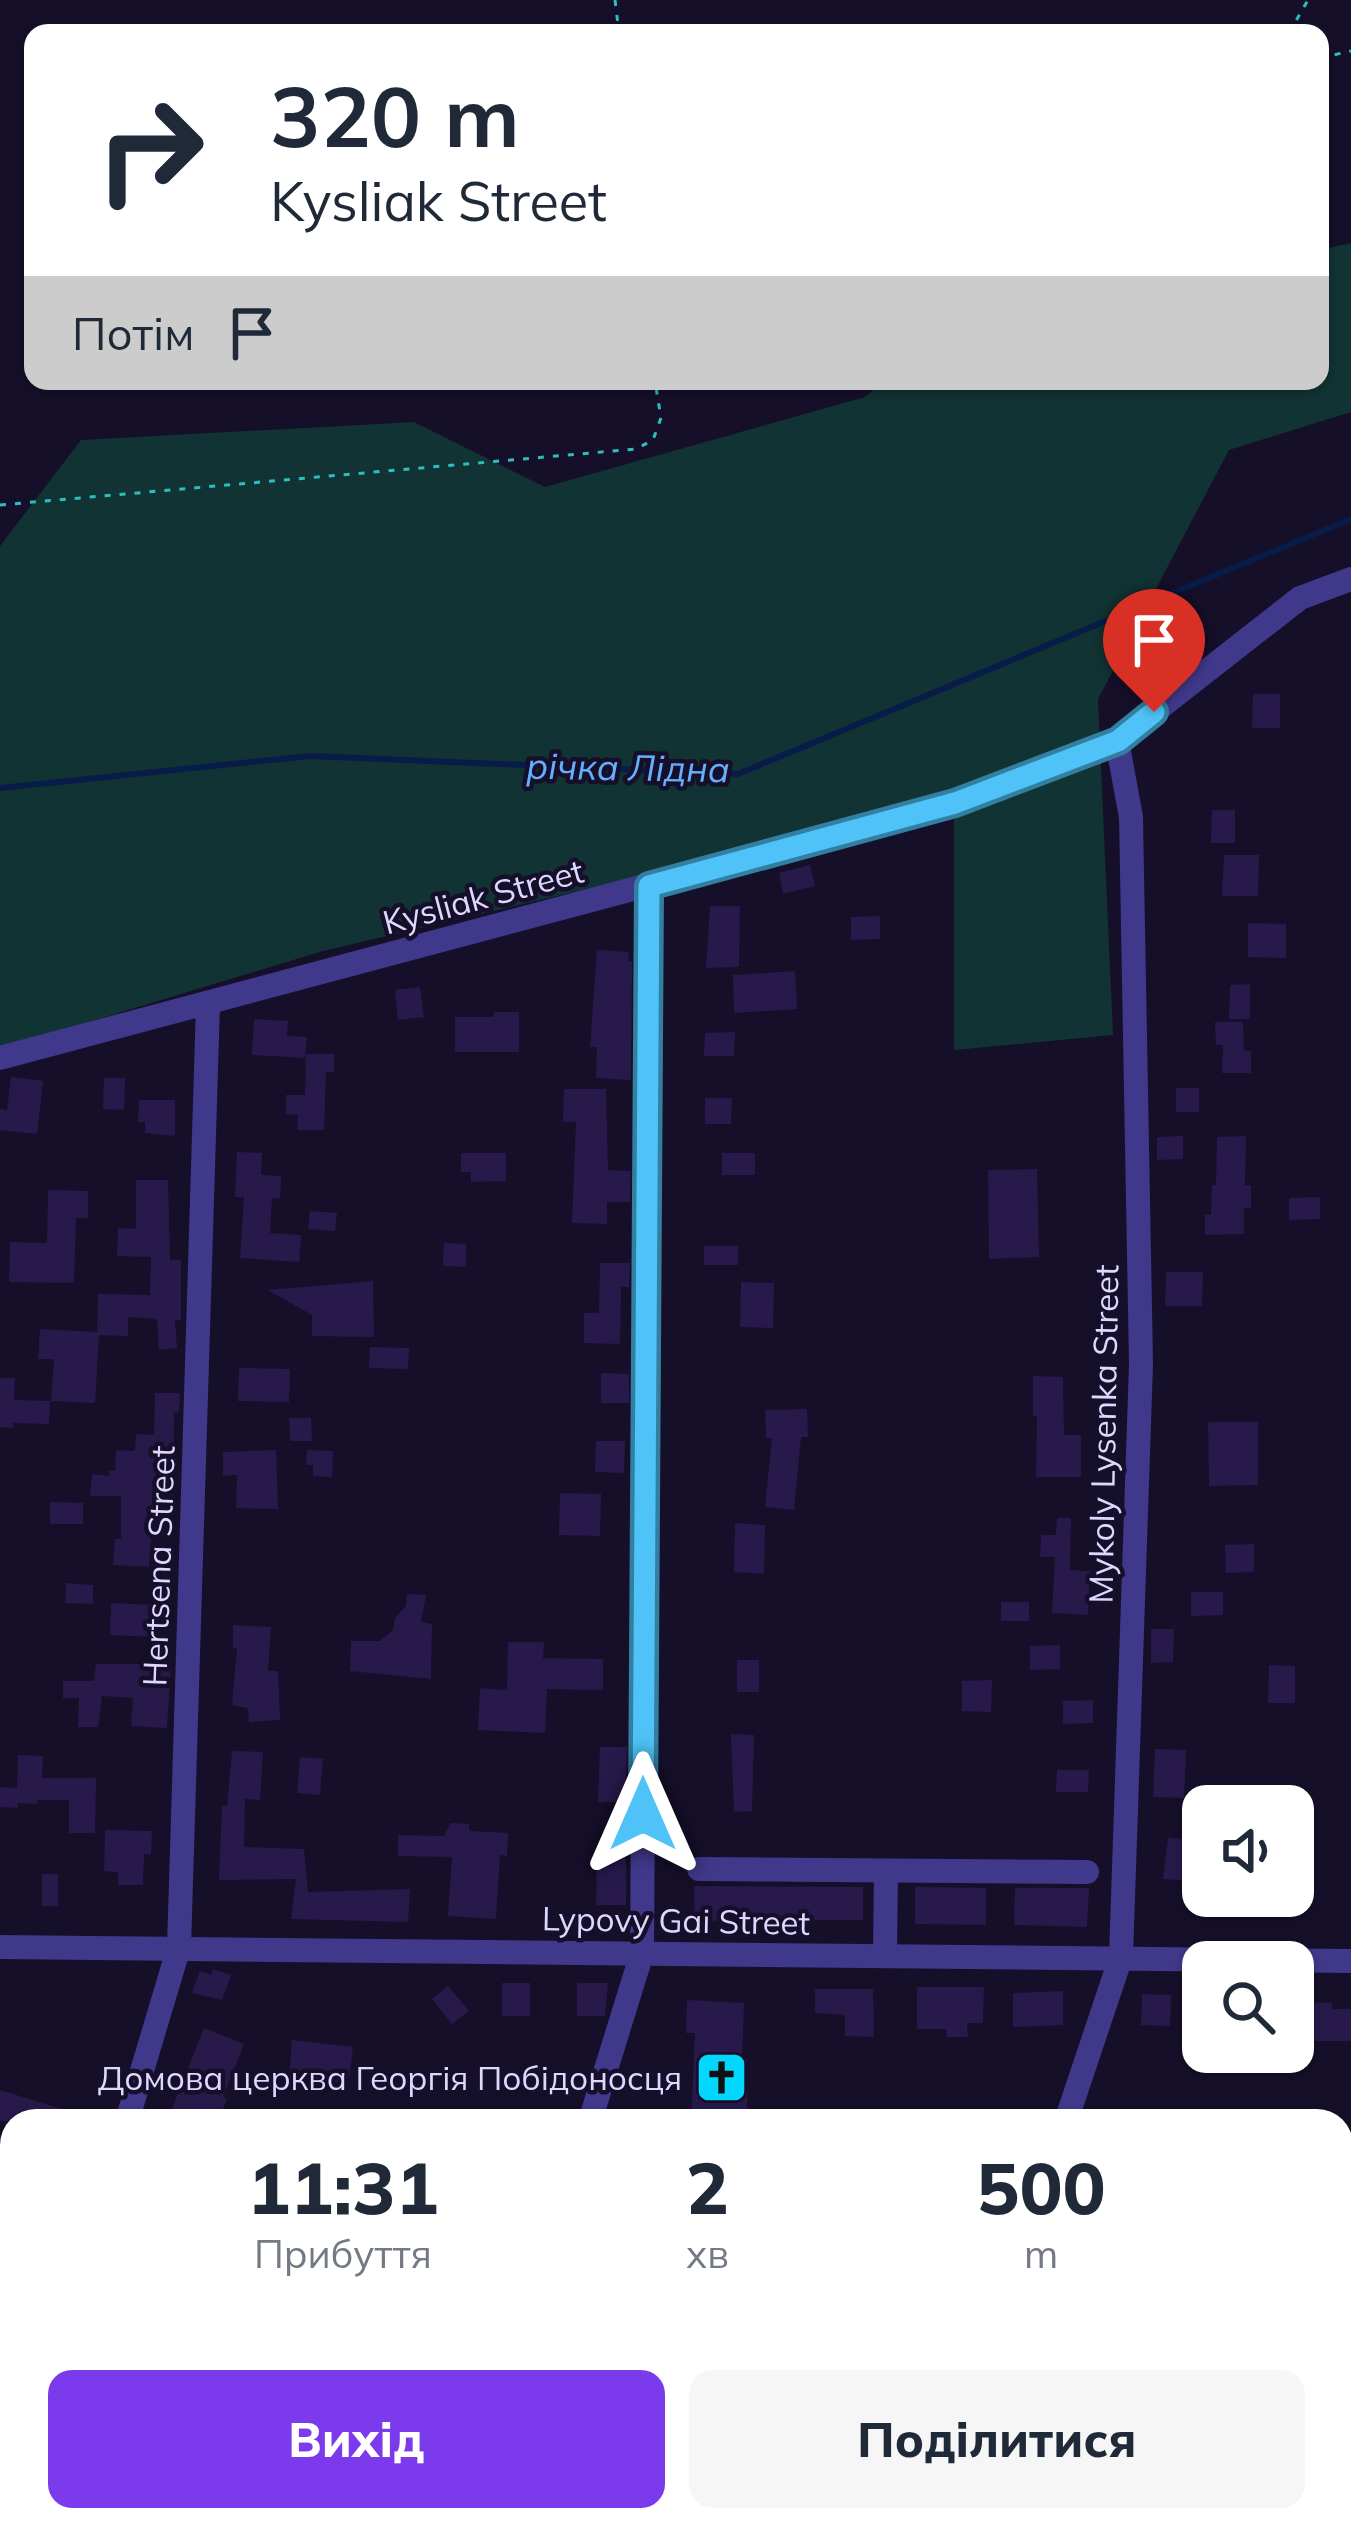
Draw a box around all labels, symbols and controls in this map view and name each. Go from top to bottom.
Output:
text: 320 m [270,63,520,168]
icon: right [72,72,228,228]
text: Kysliak Street [270,167,607,235]
icon: arrive [219,300,285,366]
text: Потім [72,305,195,361]
pin [1103,589,1205,712]
icon: arrive [1121,607,1187,673]
water label: річка Лідна [526,743,730,791]
street label: Kysliak Street [378,850,588,942]
street label: Mykoly Lysenka Street [1080,1264,1126,1604]
street label: Hertsena Street [133,1445,183,1687]
position arrow [580,1751,706,1877]
map controls [1182,1785,1314,2073]
button: sound [1182,1785,1314,1917]
street label: Lypovy Gai Street [542,1897,810,1943]
button: search [1182,1941,1314,2073]
church icon: Домова церква Георгія Побідоносця [693,2049,749,2105]
place label: Домова церква Георгія Побідоносця [98,2057,682,2098]
text: 11:31 [247,2142,439,2232]
text: 2 [686,2142,729,2232]
text: 500 [976,2142,1106,2232]
text: Прибуття [254,2229,432,2278]
text: хв [686,2229,729,2278]
text: m [1024,2229,1058,2278]
button: Вихід [48,2370,665,2508]
button: Поділитися [689,2370,1305,2508]

